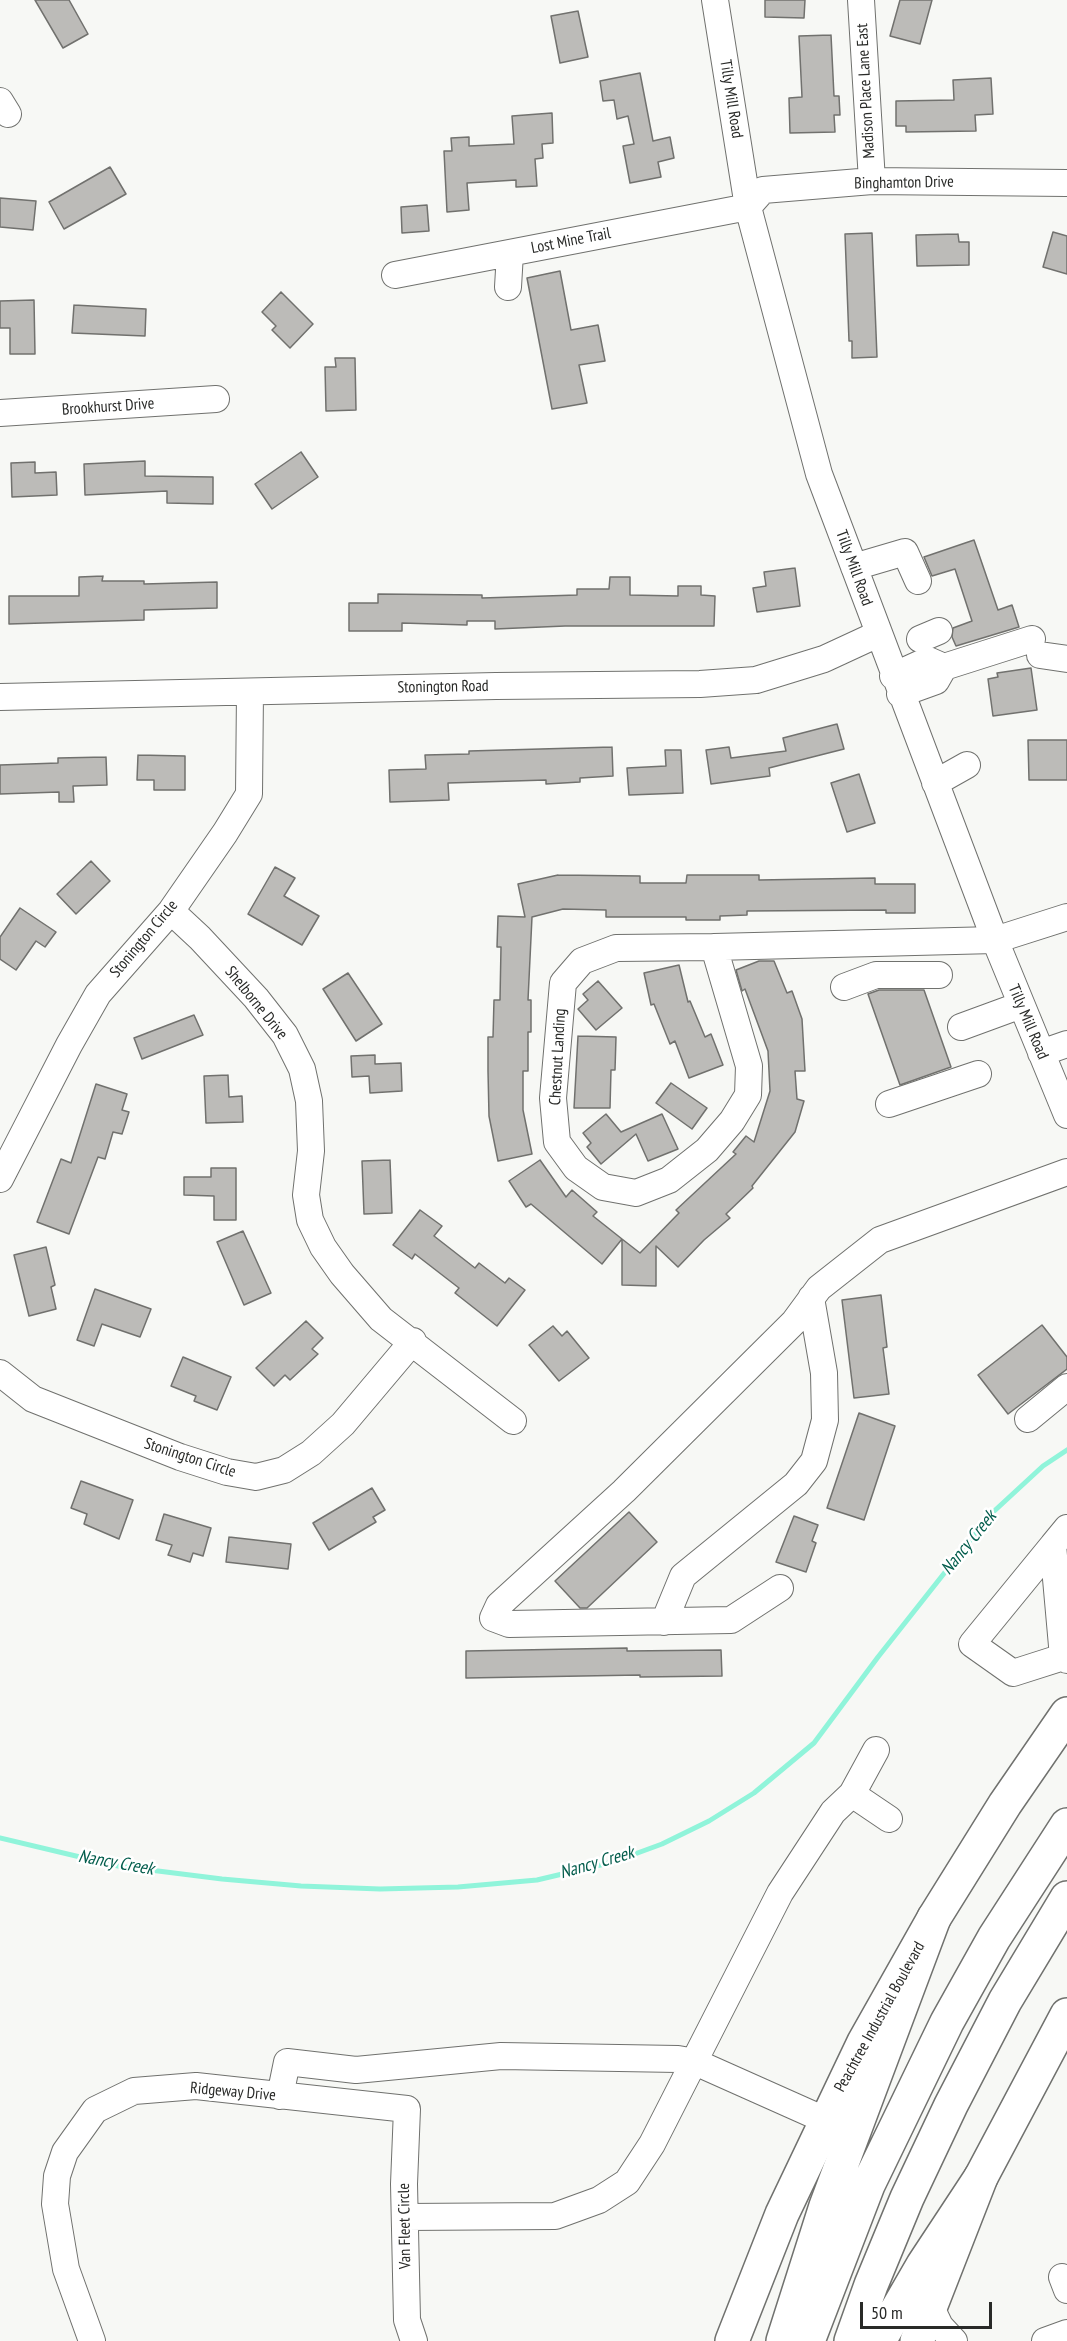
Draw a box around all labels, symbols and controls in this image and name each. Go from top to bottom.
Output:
street label: Madison Place Lane East [853,23,879,159]
street label: Tilly Mill Road [715,58,747,140]
street label: Binghamton Drive [854,173,954,193]
street label: Lost Mine Trail [530,224,612,258]
street label: Brookhurst Drive [61,394,155,420]
street label: Tilly Mill Road [831,527,877,609]
street label: Stonington Road [397,677,489,697]
street label: Stonington Circle [106,896,182,982]
street label: Shelborne Drive [221,963,291,1043]
street label: Tilly Mill Road [1004,982,1052,1062]
street label: Chestnut Landing [546,1008,570,1106]
street label: Stonington Circle [142,1434,238,1482]
water label: Nancy Creek [937,1507,1001,1579]
water label: Nancy Creek [557,1842,637,1884]
water label: Nancy Creek [77,1846,155,1880]
street label: Peachtree Industrial Boulevard [831,1938,929,2096]
street label: Ridgeway Drive [189,2079,277,2105]
street label: Van Fleet Circle [395,2183,415,2269]
scale bar [863,2290,995,2328]
text: 50 m [871,2301,903,2324]

